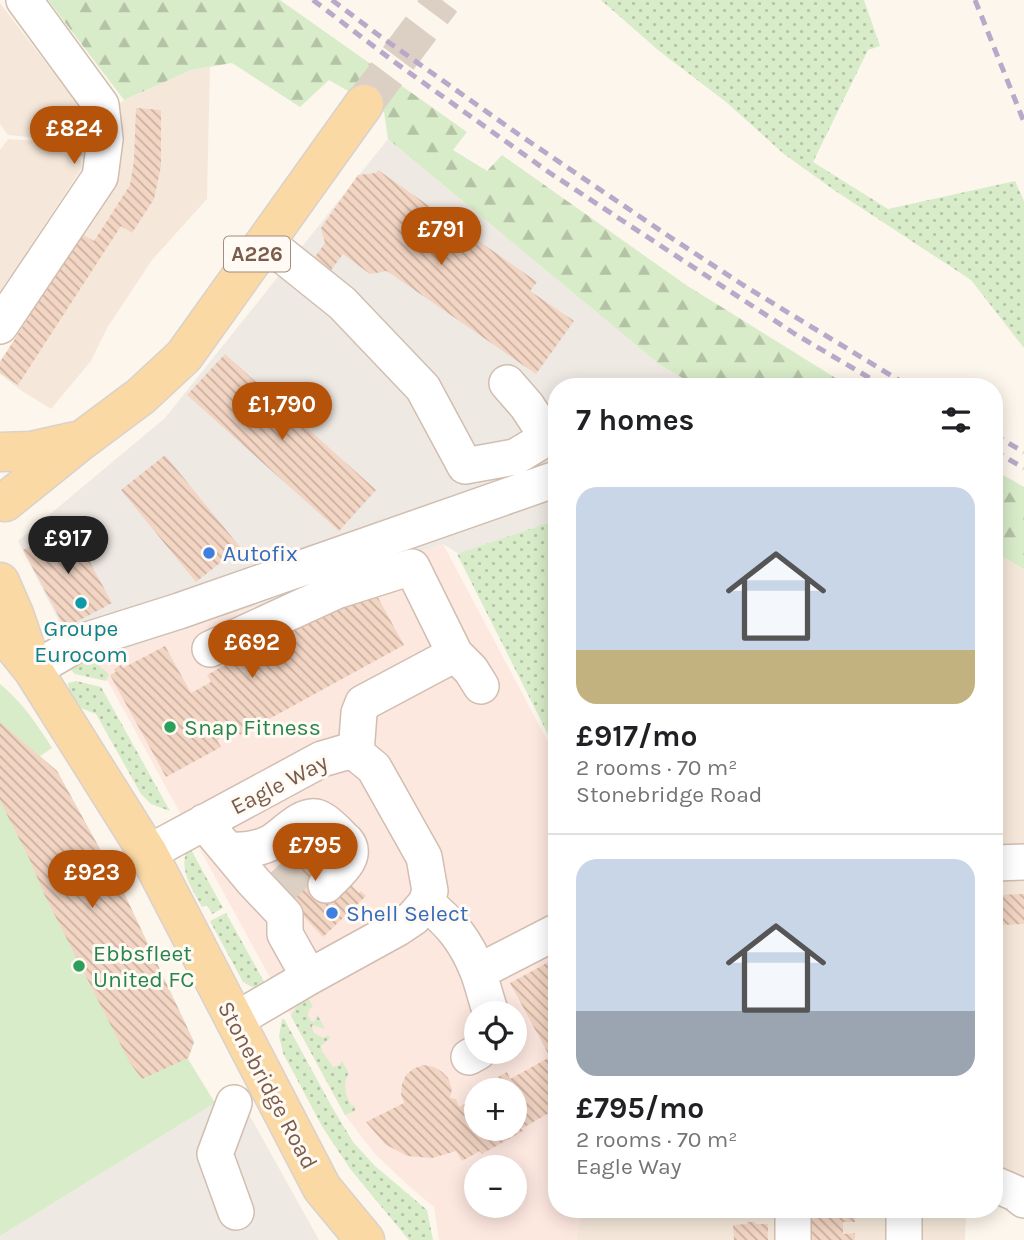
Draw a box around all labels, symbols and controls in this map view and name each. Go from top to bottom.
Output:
pin: £824 [33,106,115,166]
text: £824 [46,115,102,142]
pin: £791 [400,208,482,267]
text: £791 [417,216,465,243]
road number: A226 [224,236,290,272]
pin: £1,790 [225,382,339,442]
text: £1,790 [248,391,316,418]
icon: filters [937,401,975,439]
text: 7 homes [576,402,694,438]
pin: £917 [27,516,109,576]
text: £917 [44,525,92,552]
icon: home [713,533,839,659]
place label: Autofix [223,540,298,567]
marker: Autofix [201,545,217,561]
marker: Groupe Eurocom [73,595,89,611]
place label: Groupe Eurocom [34,615,128,668]
pin: £692 [211,620,293,680]
text: £692 [224,629,280,656]
place label: Snap Fitness [184,714,321,741]
text: £917/mo [576,718,698,754]
marker: Snap Fitness [162,719,178,735]
street label: Eagle Way [226,748,333,820]
text: 2 rooms · 70 m² [576,754,738,781]
text: Stonebridge Road [576,781,762,808]
pin: £795 [274,824,356,883]
text: £795 [289,832,341,859]
pin: £923 [51,850,133,910]
text: £923 [64,859,120,886]
place label: Shell Select [346,900,469,927]
marker: Shell Select [324,905,340,921]
icon: home [713,905,839,1031]
place label: Ebbsfleet United FC [93,940,194,993]
marker: Ebbsfleet United FC [71,958,87,974]
street label: Stonebridge Road [212,997,323,1174]
map controls [464,1001,527,1218]
button: locate [464,1001,527,1064]
button: + [464,1078,527,1141]
text: £795/mo [576,1090,704,1126]
text: 2 rooms · 70 m² [576,1126,738,1153]
text: Eagle Way [576,1153,681,1180]
button: − [464,1155,527,1218]

